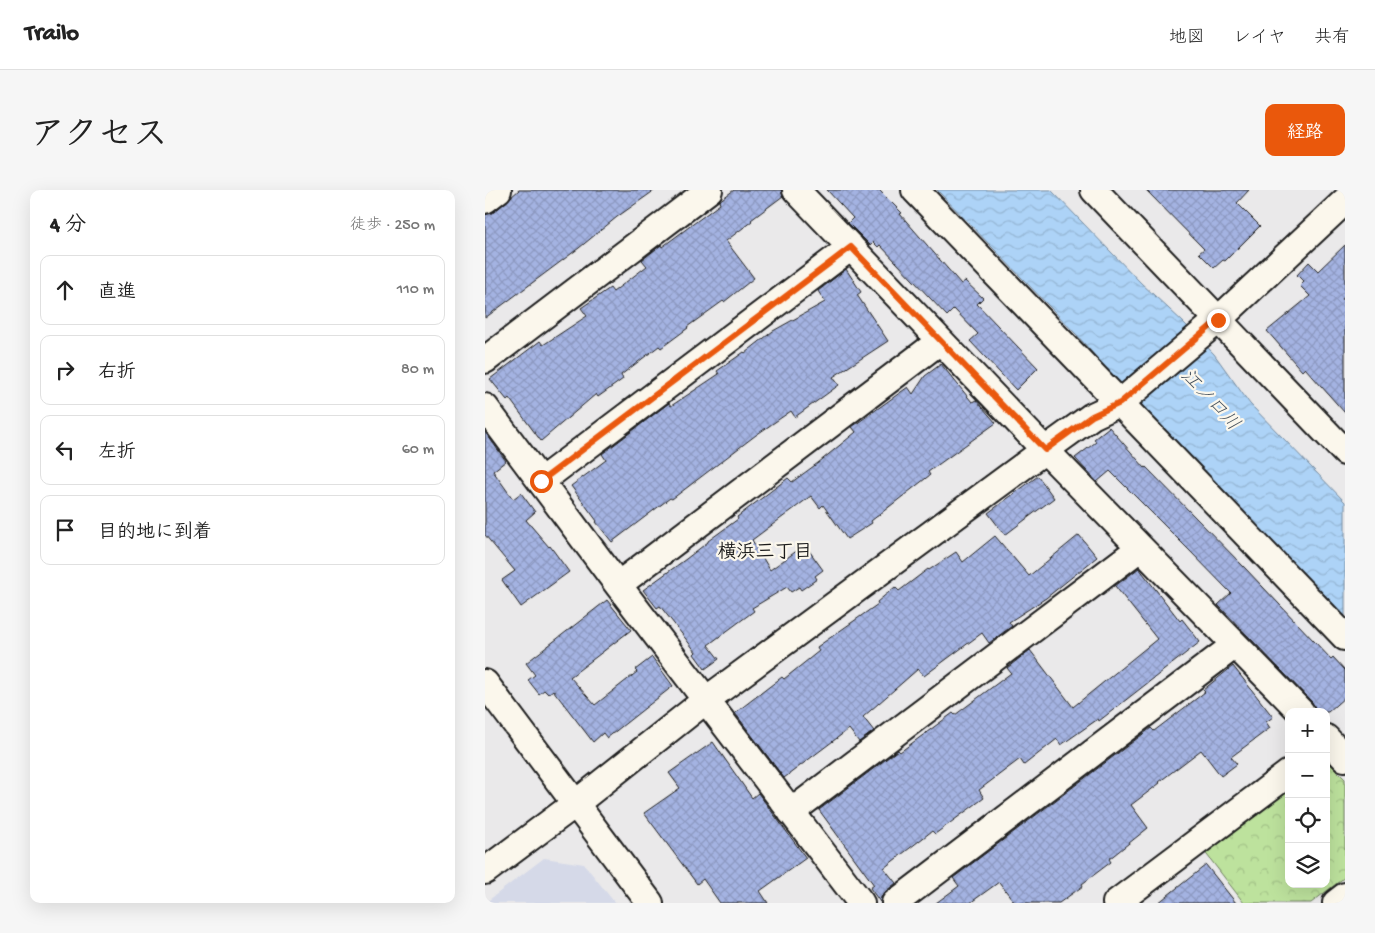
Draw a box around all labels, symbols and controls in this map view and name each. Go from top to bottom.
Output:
text: Trailo [25,20,79,49]
text: 地図 [1169,28,1205,49]
text: レイヤ [1233,28,1286,49]
text: 共有 [1314,28,1350,49]
button: 経路 [1265,104,1345,156]
text: アクセス [30,117,168,158]
text: 4 分 [50,214,86,239]
text: 徒歩 · 250 m [350,217,435,236]
icon: ahead [51,276,79,304]
text: 110 m [397,281,434,300]
text: 直進 [98,282,136,305]
route end [1207,309,1230,332]
icon: right [51,356,79,384]
text: 80 m [401,361,434,380]
text: 右折 [98,362,136,385]
water label: 江ノ口川 [1175,365,1243,437]
icon: left [51,436,79,464]
text: 60 m [402,441,434,460]
text: 左折 [98,442,136,465]
route start [530,470,553,493]
icon: arrive [51,516,79,544]
text: 目的地に到着 [98,522,212,545]
district label: 横浜三丁目 [717,541,813,565]
map controls [1285,708,1330,888]
button: + [1285,708,1330,753]
button: − [1285,753,1330,798]
button: locate [1285,798,1330,843]
button: layers [1285,843,1330,888]

